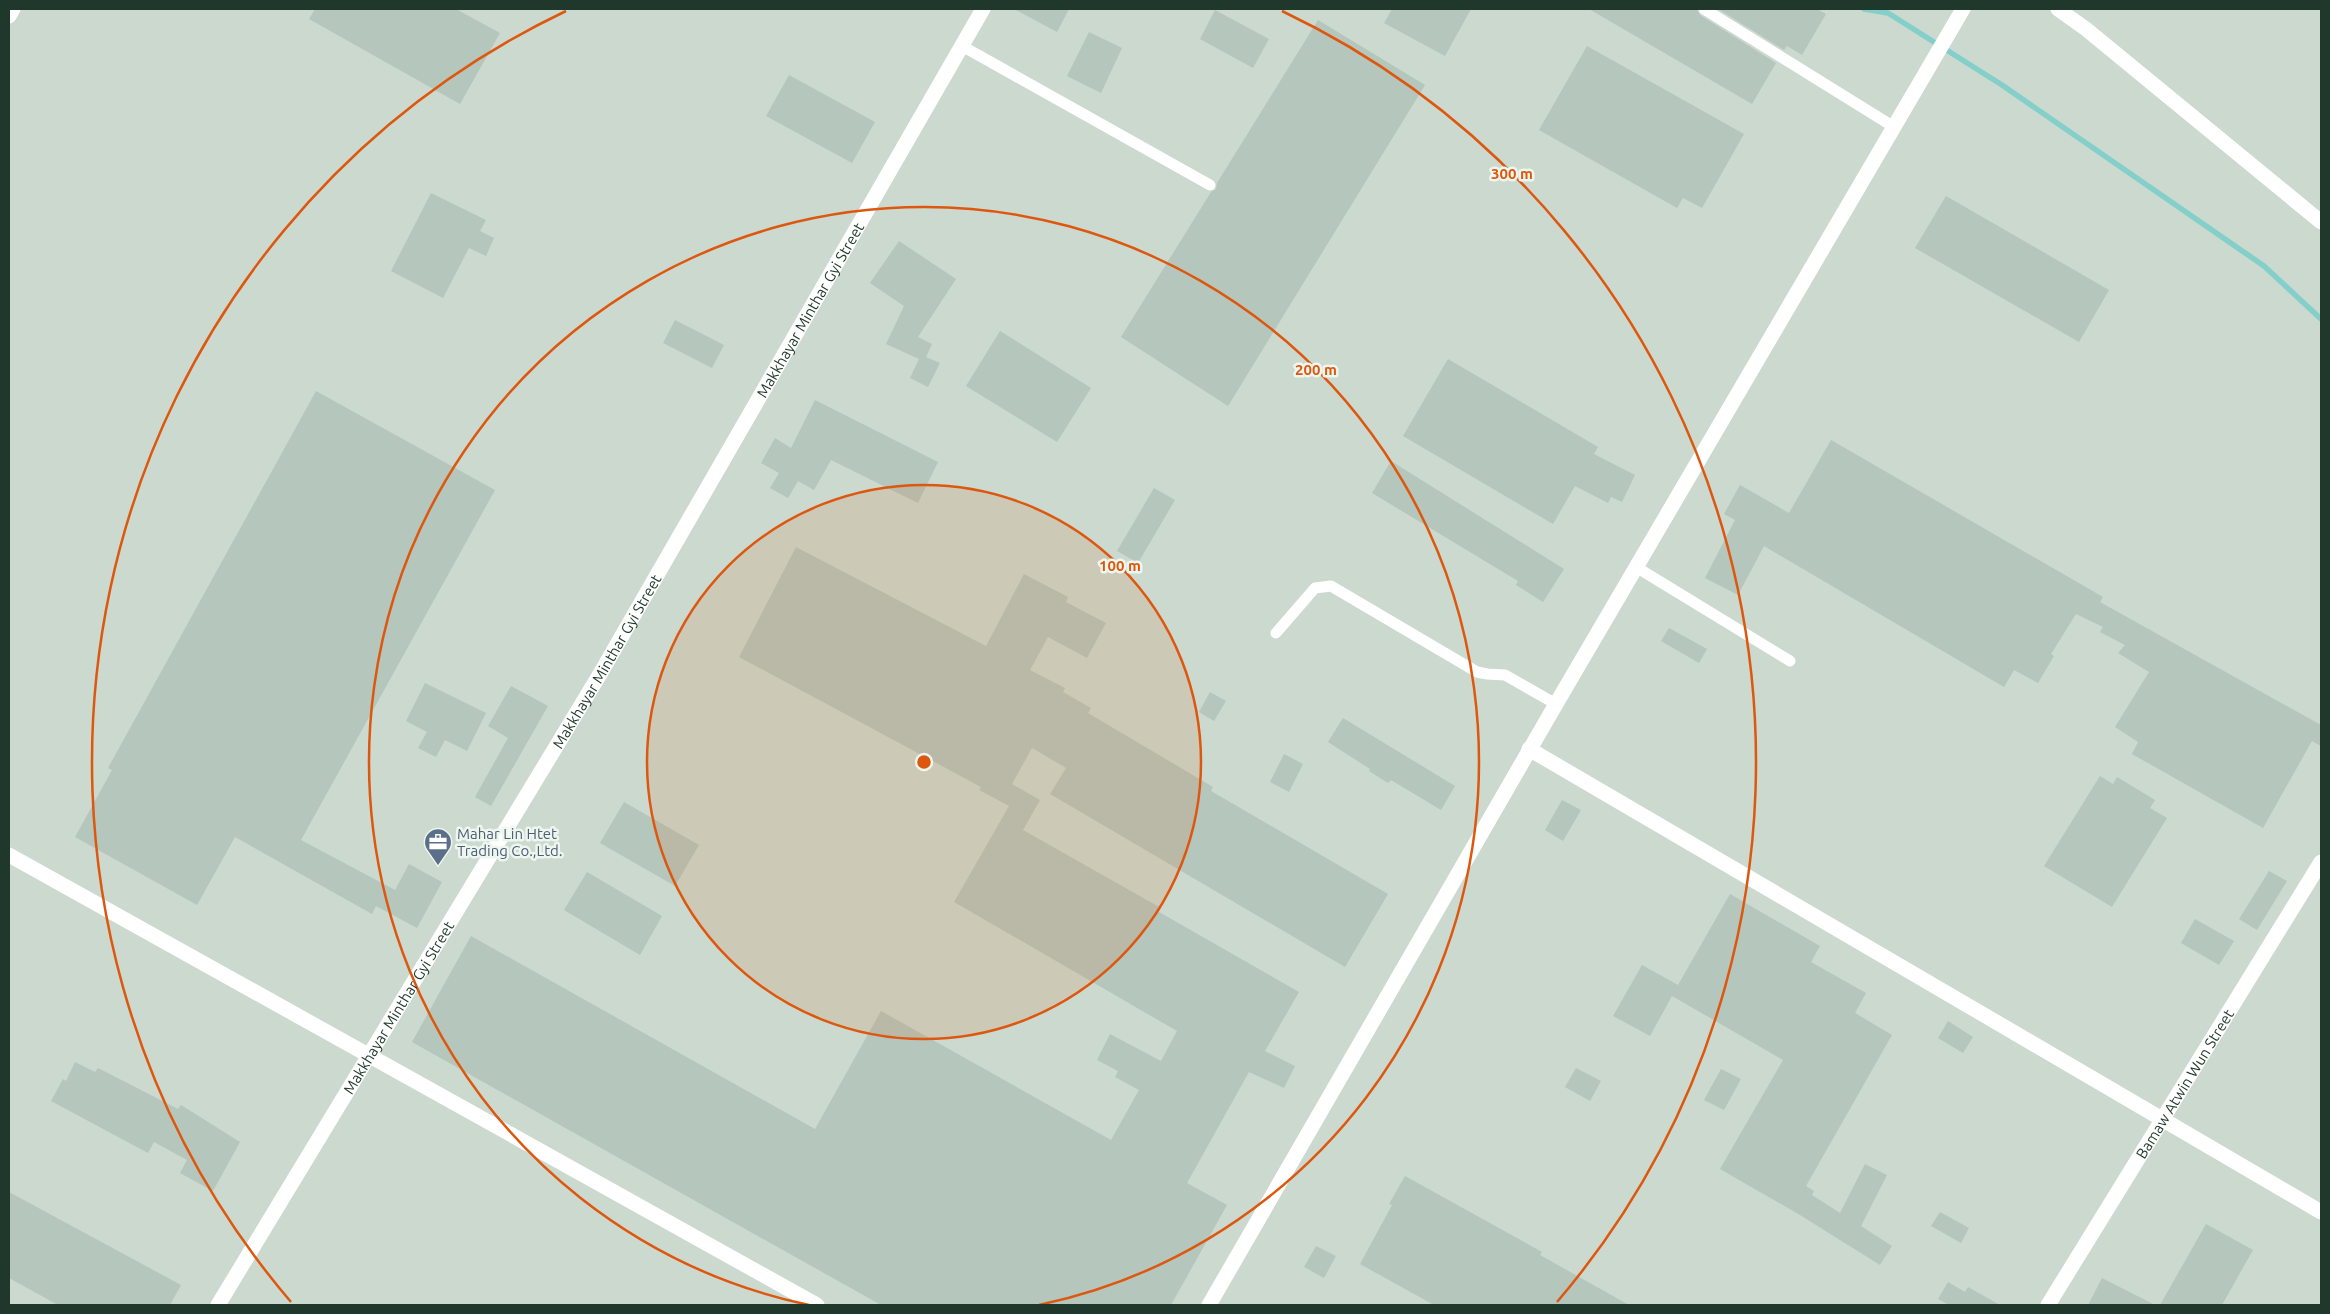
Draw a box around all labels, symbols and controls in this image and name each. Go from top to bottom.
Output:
text: 300 m [1491,165,1533,182]
street label: Makkhayar Minthar Gyi Street [753,219,867,400]
text: 200 m [1295,361,1337,378]
text: 100 m [1099,557,1141,574]
street label: Makkhayar Minthar Gyi Street [549,571,664,751]
centre of rings [915,753,933,771]
place label: Mahar Lin Htet Trading Co.,Ltd. [457,825,563,859]
office icon: Mahar Lin Htet Trading Co.,Ltd. [423,827,453,866]
street label: Makkhayar Minthar Gyi Street [339,918,457,1097]
street label: Bamaw Atwin Wun Street [2132,1006,2237,1161]

